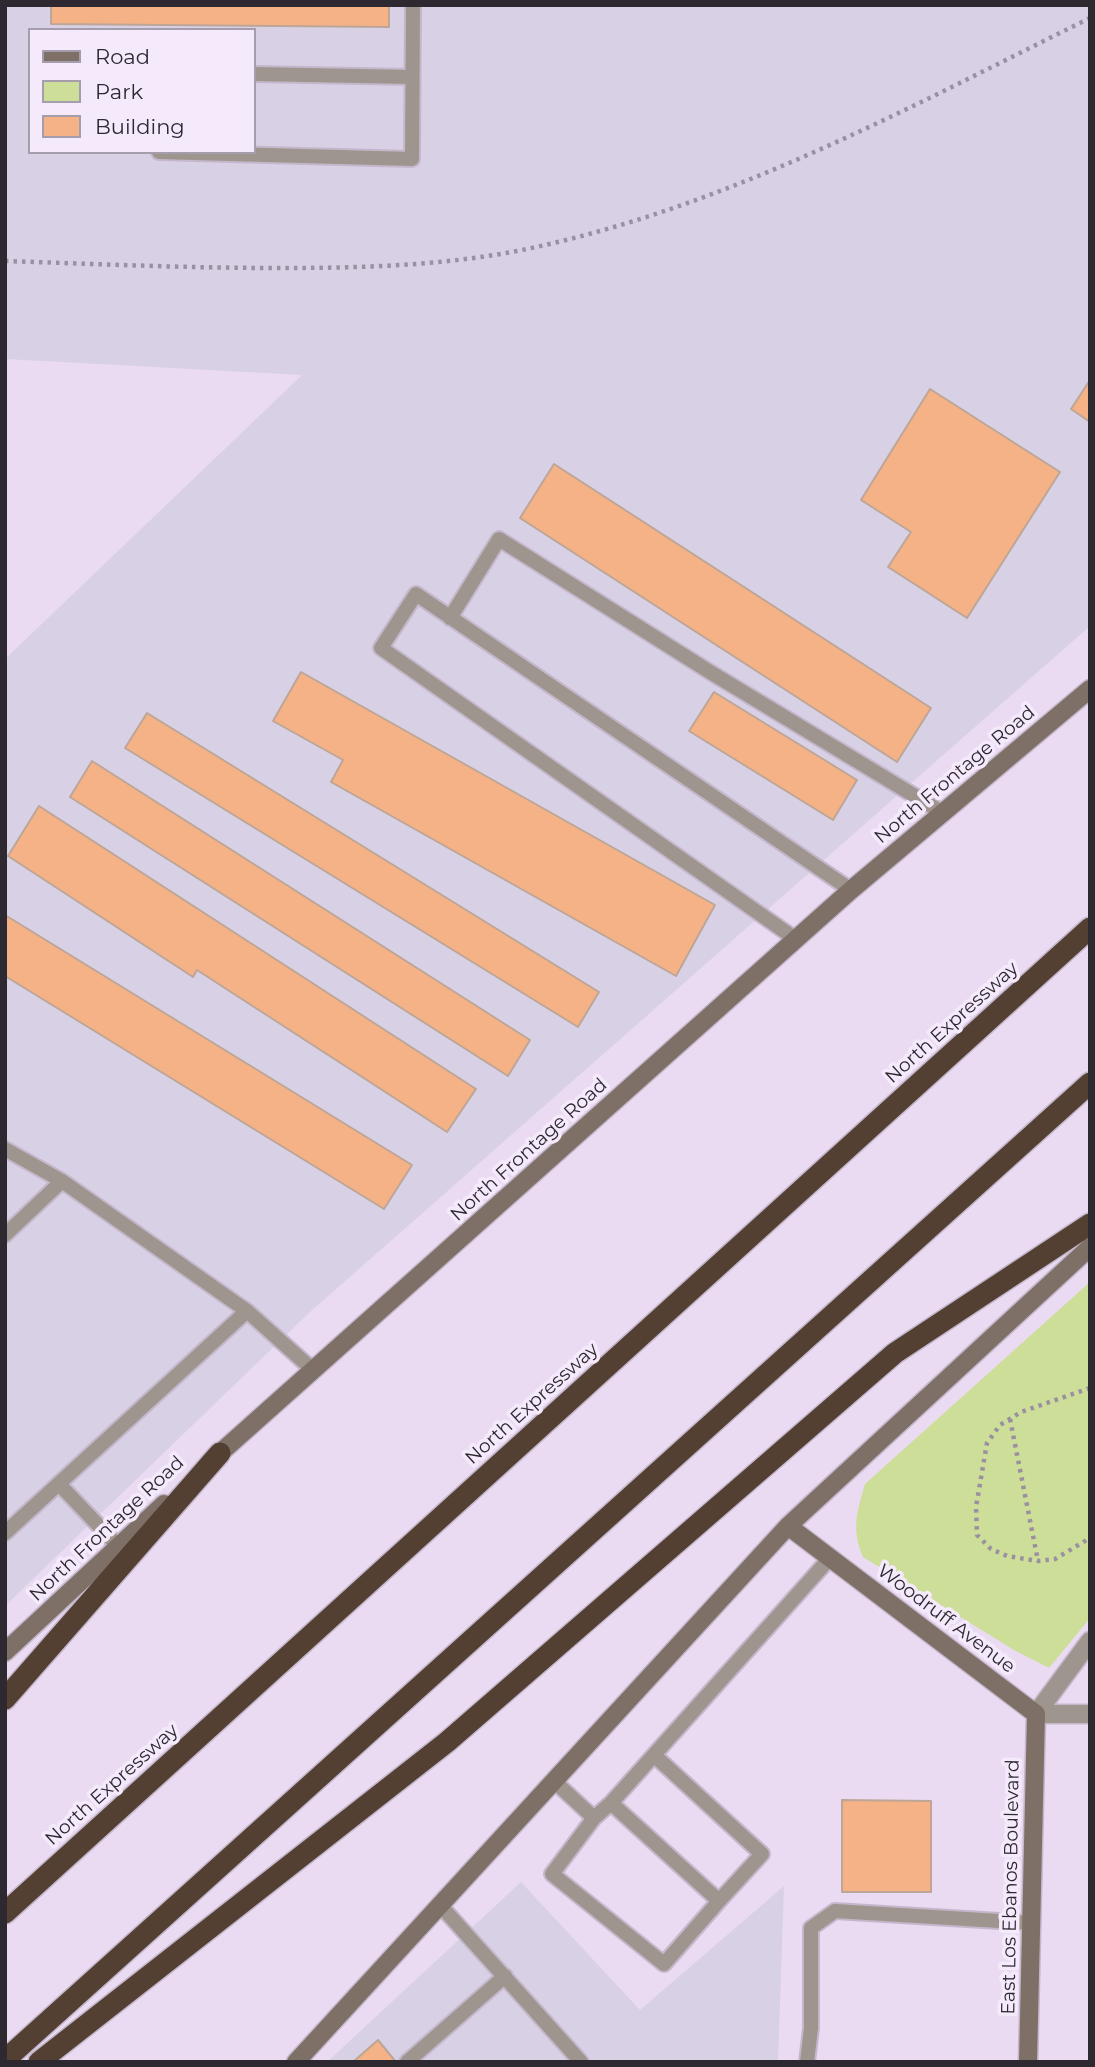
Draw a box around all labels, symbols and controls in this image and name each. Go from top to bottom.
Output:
legend [28,28,256,154]
text: Road [95,44,150,69]
text: Park [95,79,143,104]
text: Building [95,114,185,139]
street label: North Frontage Road [870,701,1040,849]
street label: North Expressway [881,957,1023,1089]
street label: North Frontage Road [446,1074,612,1226]
street label: North Expressway [461,1338,603,1470]
street label: North Frontage Road [25,1452,189,1606]
street label: Woodruff Avenue [873,1560,1019,1678]
street label: North Expressway [41,1719,183,1851]
street label: East Los Ebanos Boulevard [997,1759,1025,2015]

